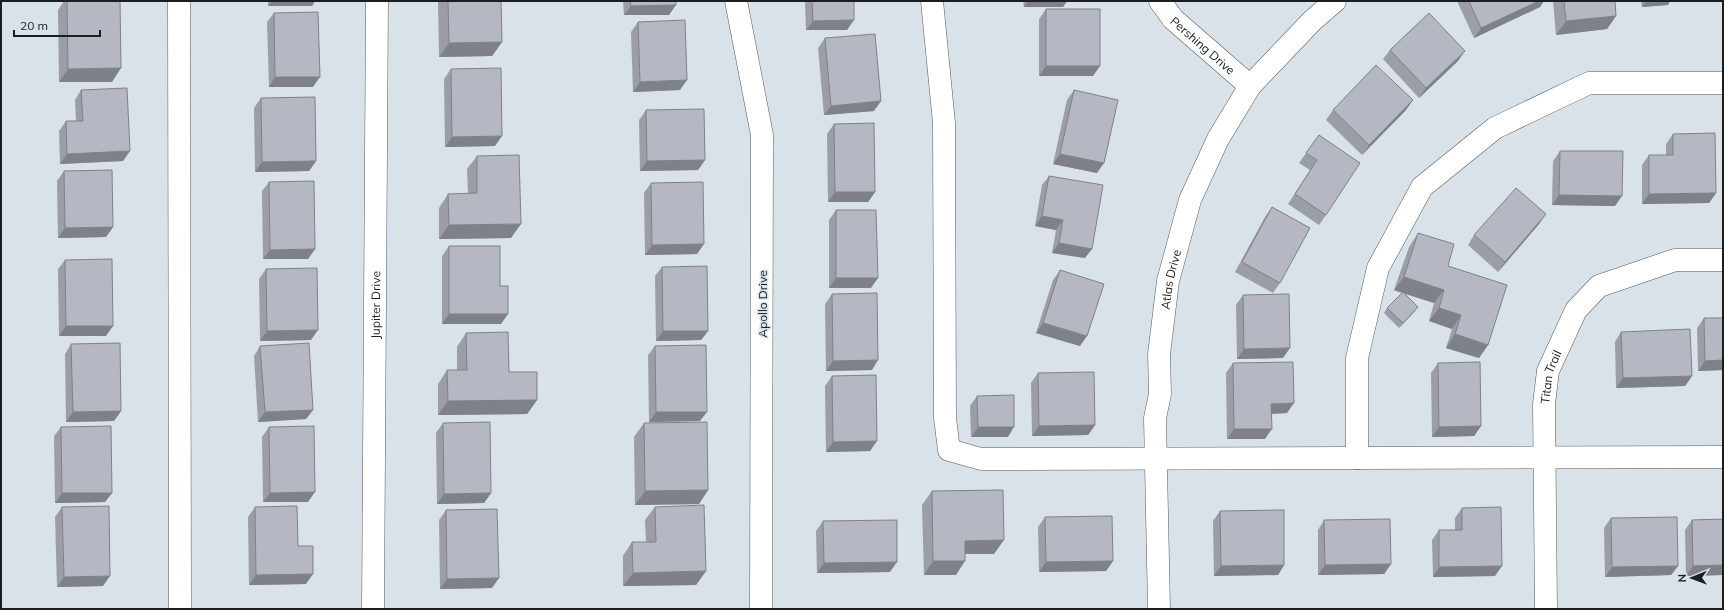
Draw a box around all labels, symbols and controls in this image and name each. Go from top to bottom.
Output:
scale bar [14,12,100,38]
street label: Pershing Drive [1168,13,1238,77]
text: 20 m [20,18,48,33]
street label: Atlas Drive [1157,248,1184,310]
street label: Apollo Drive [755,270,770,338]
street label: Jupiter Drive [367,271,383,339]
street label: Titan Trail [1537,348,1564,405]
north arrow [1672,558,1712,598]
text: N [1675,574,1689,582]

